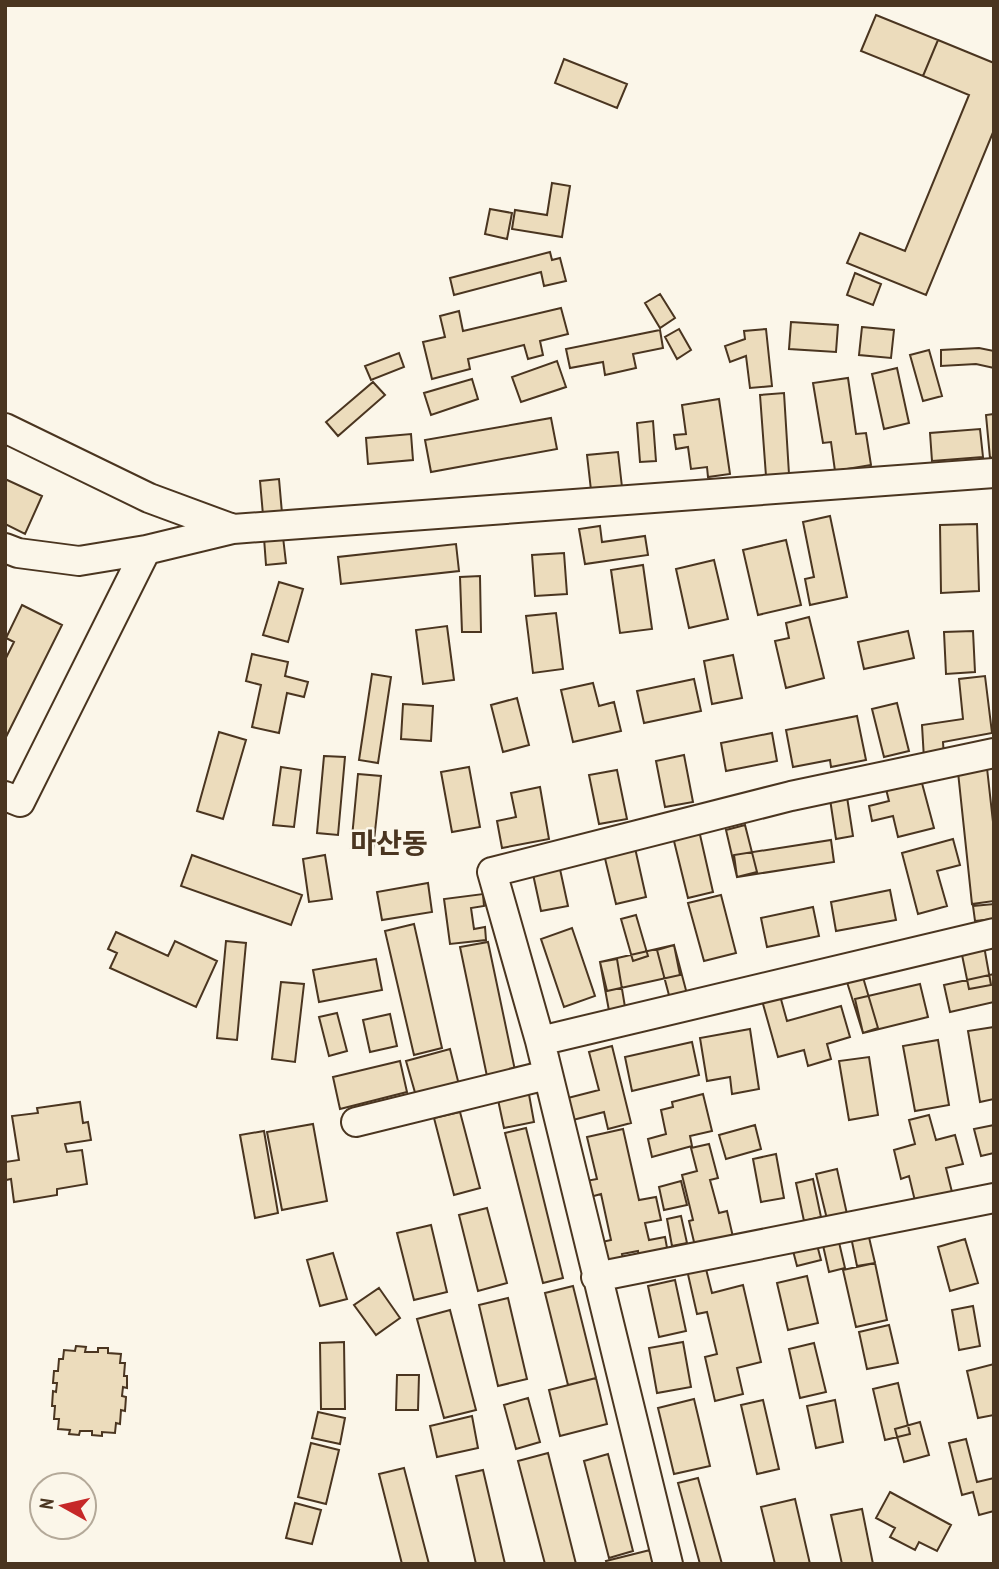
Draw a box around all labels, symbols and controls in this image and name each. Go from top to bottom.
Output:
district label: 마산동 [350,824,428,861]
north arrow [28,1471,98,1541]
text: N [34,1497,59,1510]

